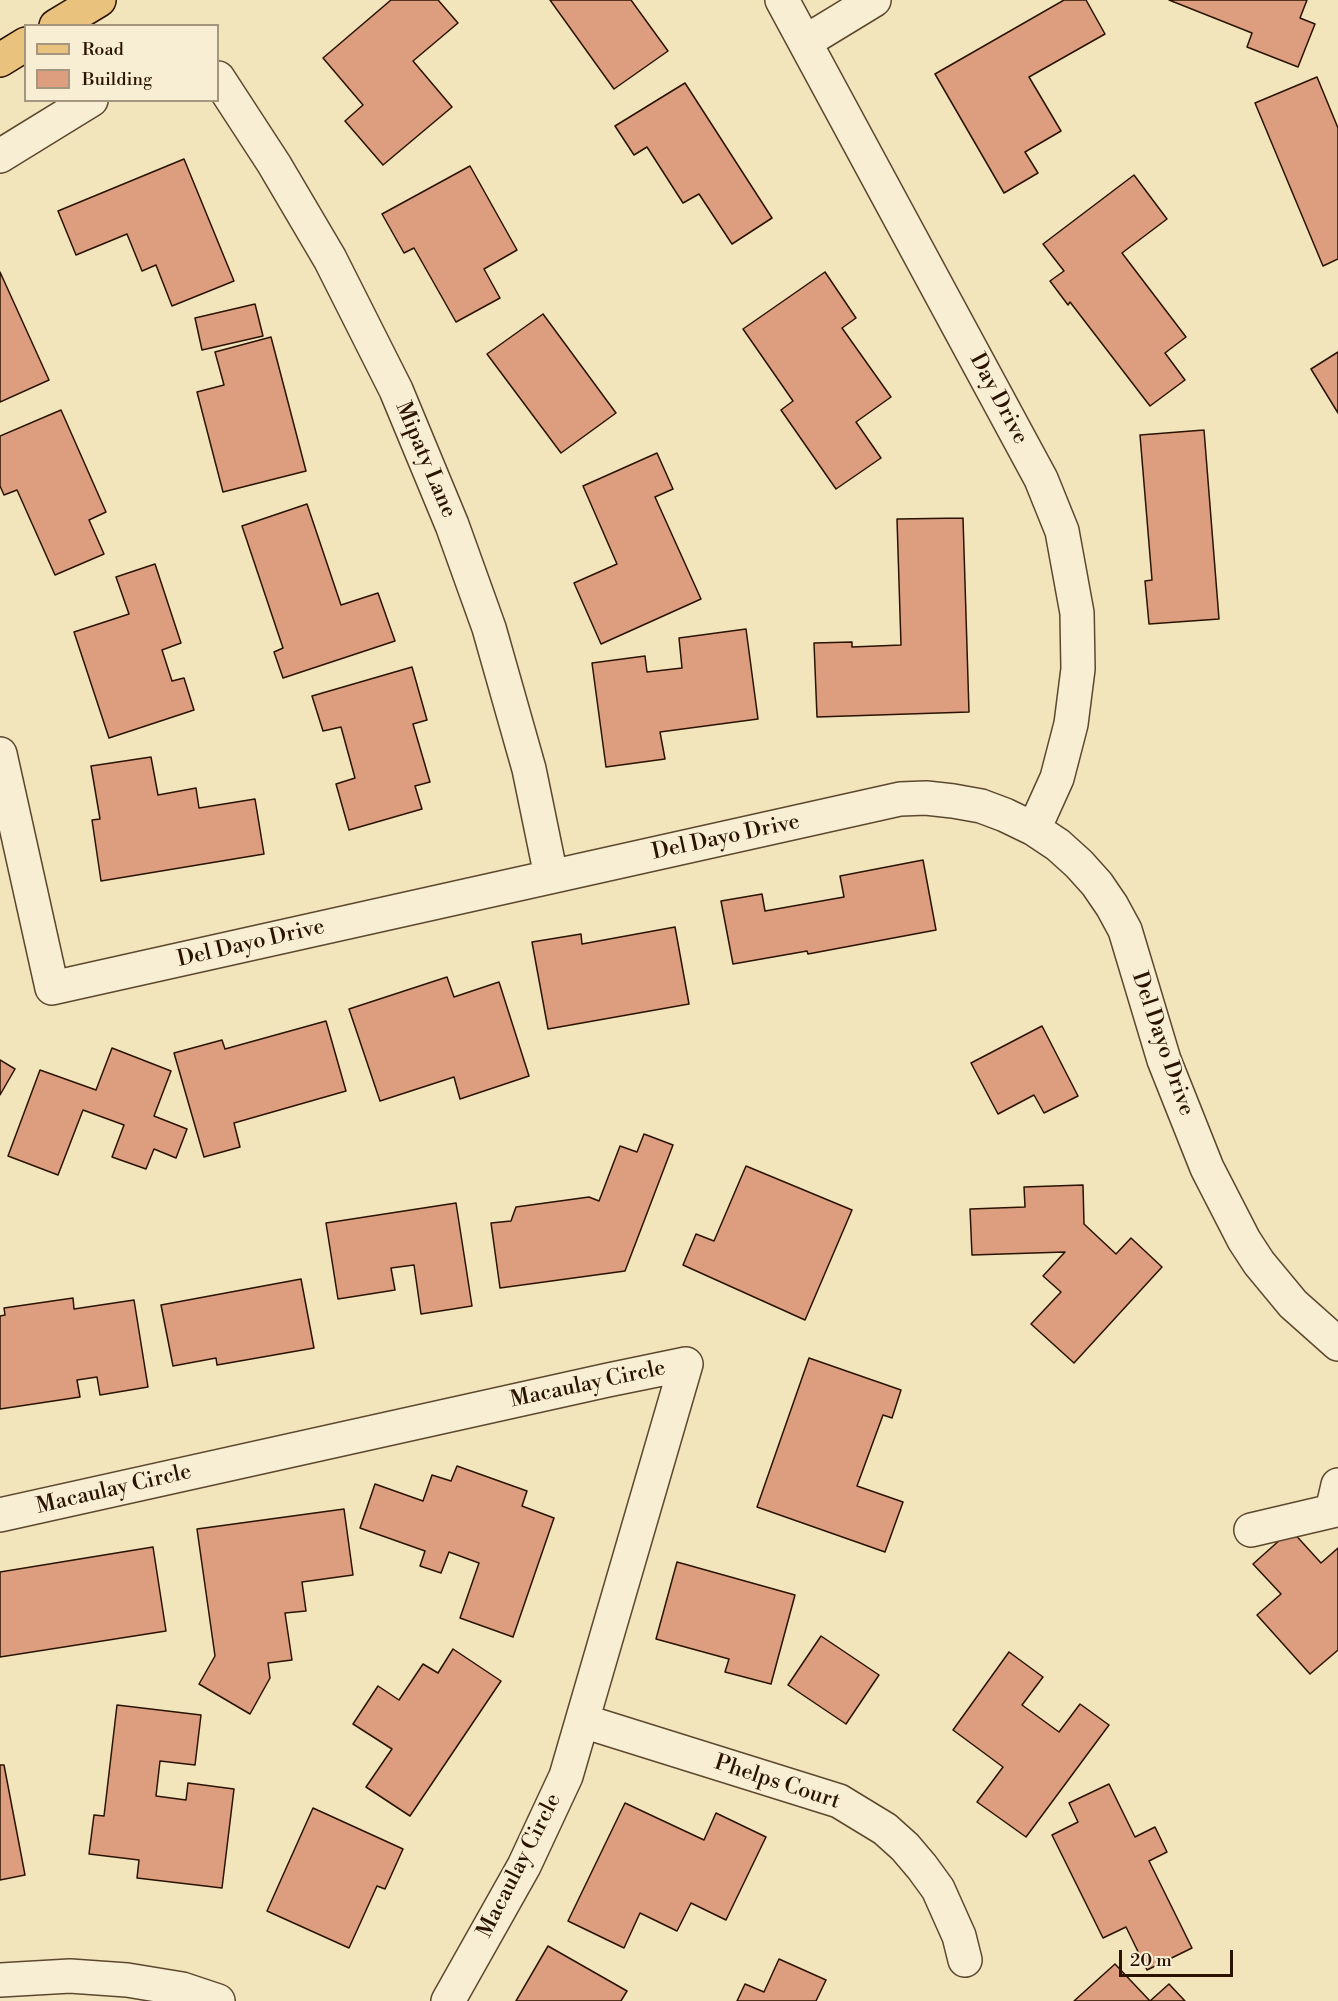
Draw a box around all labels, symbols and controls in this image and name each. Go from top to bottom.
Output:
legend [24,24,219,102]
text: Road [82,38,124,61]
text: Building [82,68,152,91]
street label: Day Drive [963,349,1033,449]
street label: Mipaty Lane [389,398,461,522]
street label: Del Dayo Drive [650,809,802,867]
street label: Del Dayo Drive [175,914,327,974]
street label: Del Dayo Drive [1125,969,1199,1119]
street label: Macaulay Circle [508,1356,668,1414]
street label: Macaulay Circle [34,1459,194,1521]
street label: Phelps Court [711,1750,843,1816]
street label: Macaulay Circle [472,1790,568,1942]
scale bar [1122,1938,1236,1976]
text: 20 m [1130,1949,1172,1972]

